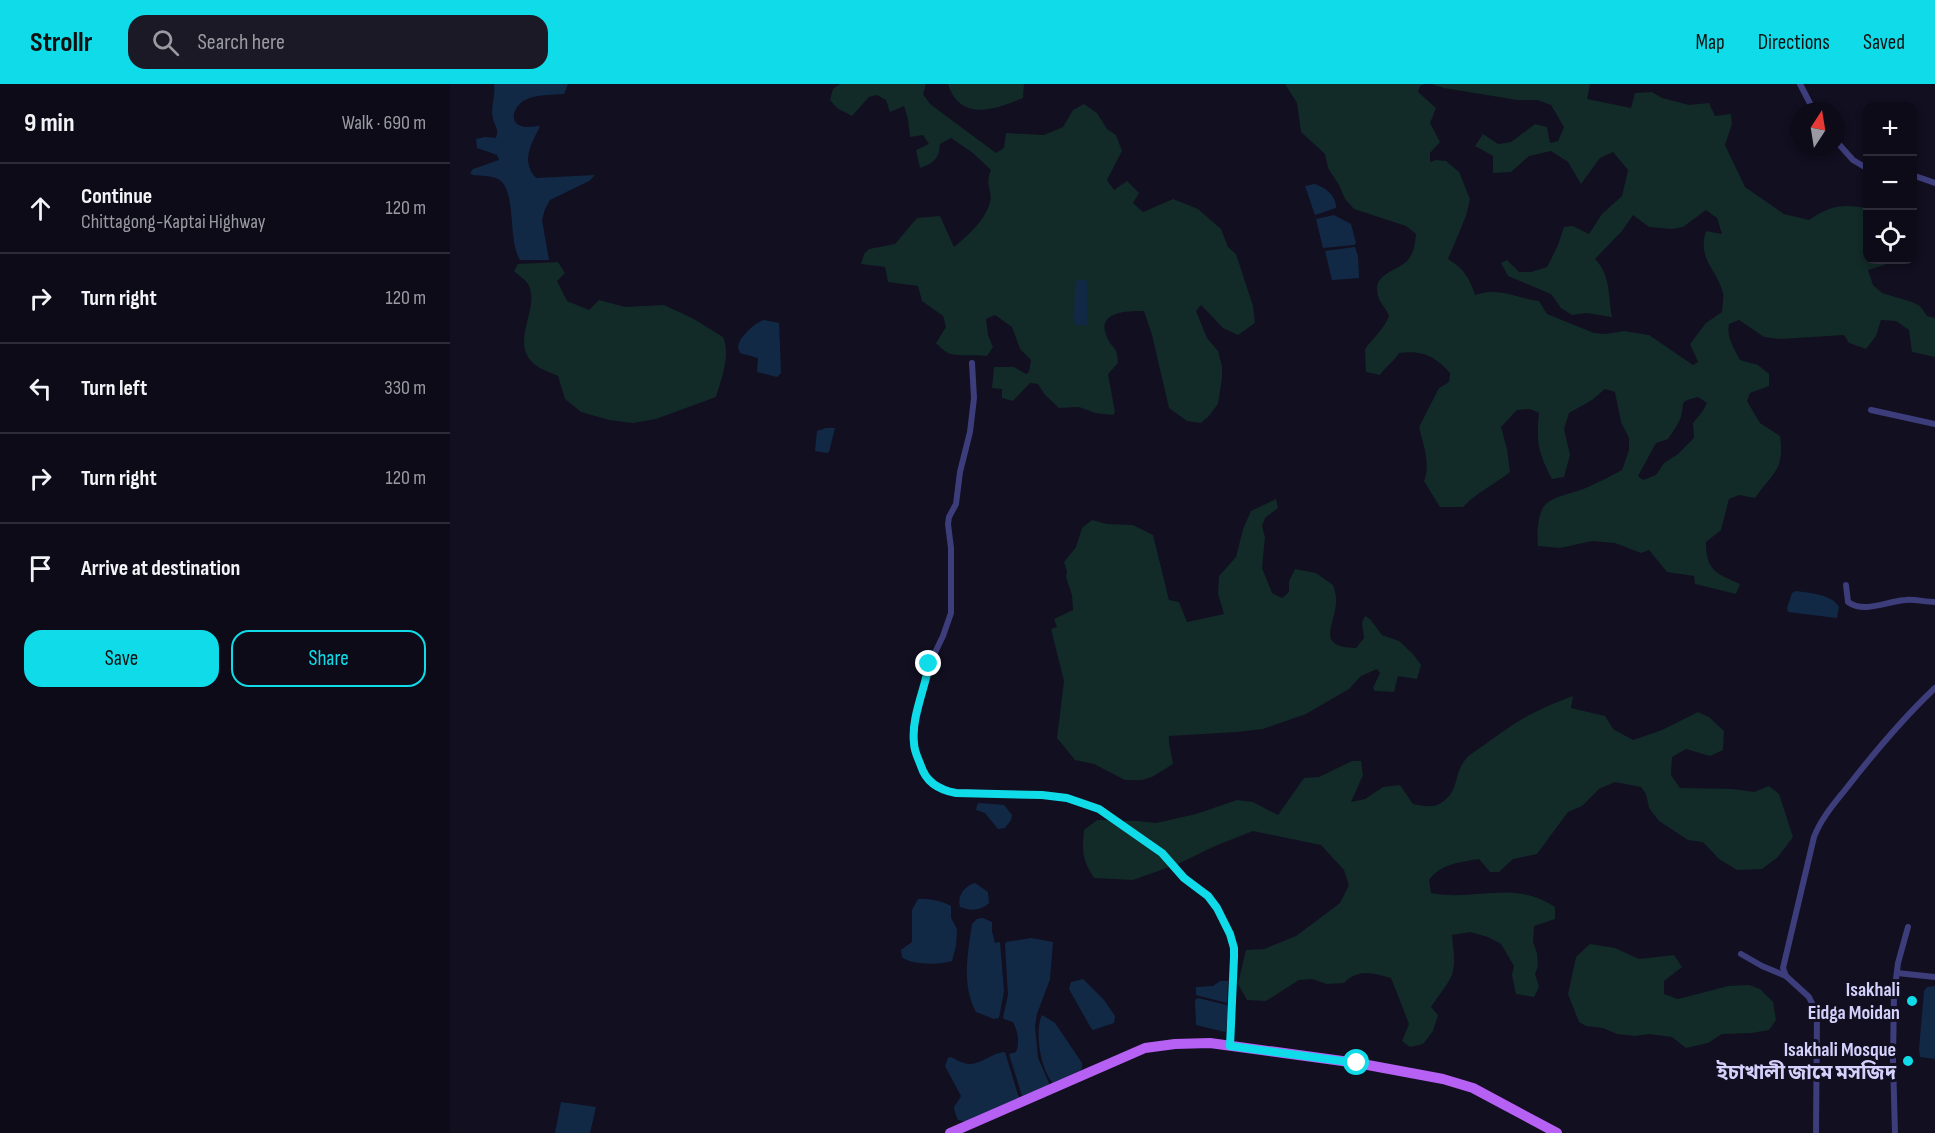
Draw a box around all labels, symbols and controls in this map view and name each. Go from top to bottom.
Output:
search box [128,15,548,69]
text: Strollr [30,26,92,59]
icon: search [149,26,182,59]
text: Search here [197,29,285,56]
text: Map [1695,30,1725,55]
text: Directions [1758,30,1830,55]
text: Saved [1863,30,1905,55]
north arrow [1791,102,1845,156]
map controls [1863,102,1917,264]
button: + [1863,102,1917,156]
text: 9 min [24,108,74,139]
text: Walk · 690 m [342,111,426,135]
button: − [1863,156,1917,210]
text: Continue [81,183,152,210]
icon: ahead [24,192,57,225]
text: 120 m [386,196,426,220]
text: Chittagong-Kaptai Highway [81,210,265,234]
button: locate [1863,210,1917,264]
icon: right [24,282,57,315]
text: Turn right [81,285,157,312]
text: 120 m [386,286,426,310]
icon: left [24,372,57,405]
text: Turn left [81,375,147,402]
text: 330 m [384,376,426,400]
icon: right [24,462,57,495]
text: Turn right [81,465,157,492]
text: 120 m [386,466,426,490]
icon: arrive [24,552,57,585]
text: Arrive at destination [81,555,240,582]
button: Save [24,630,219,687]
button: Share [231,630,426,687]
route end [915,650,941,676]
place label: Isakhali Eidga Moidan [1808,978,1900,1025]
marker: Isakhali Eidga Moidan [1905,994,1919,1008]
place label: Isakhali Mosque ইচাখালী জামে মসজিদ [1716,1038,1897,1085]
route start [1343,1049,1369,1075]
marker: Isakhali Mosque ইচাখালী জামে মসজিদ [1901,1054,1915,1068]

